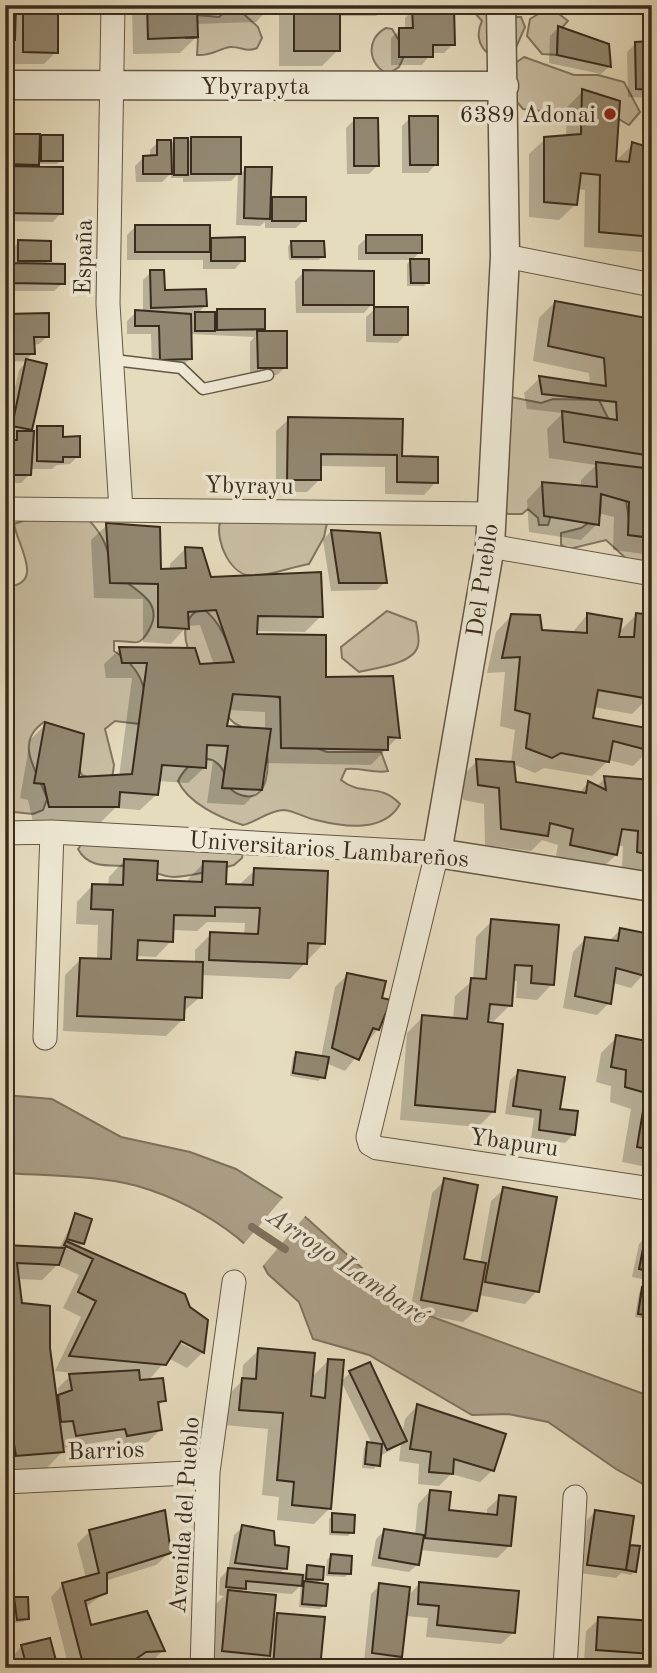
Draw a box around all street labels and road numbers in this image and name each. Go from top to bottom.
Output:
street label: Ybyrapyta [200,76,310,100]
street label: España [72,219,98,295]
street label: Ybyrayu [204,474,294,500]
street label: Del Pueblo [464,522,504,638]
street label: Universitarios Lambareños [188,829,470,873]
street label: Ybapuru [468,1126,560,1162]
street label: Avenida del Pueblo [167,1416,205,1615]
street label: Barrios [67,1439,145,1465]

